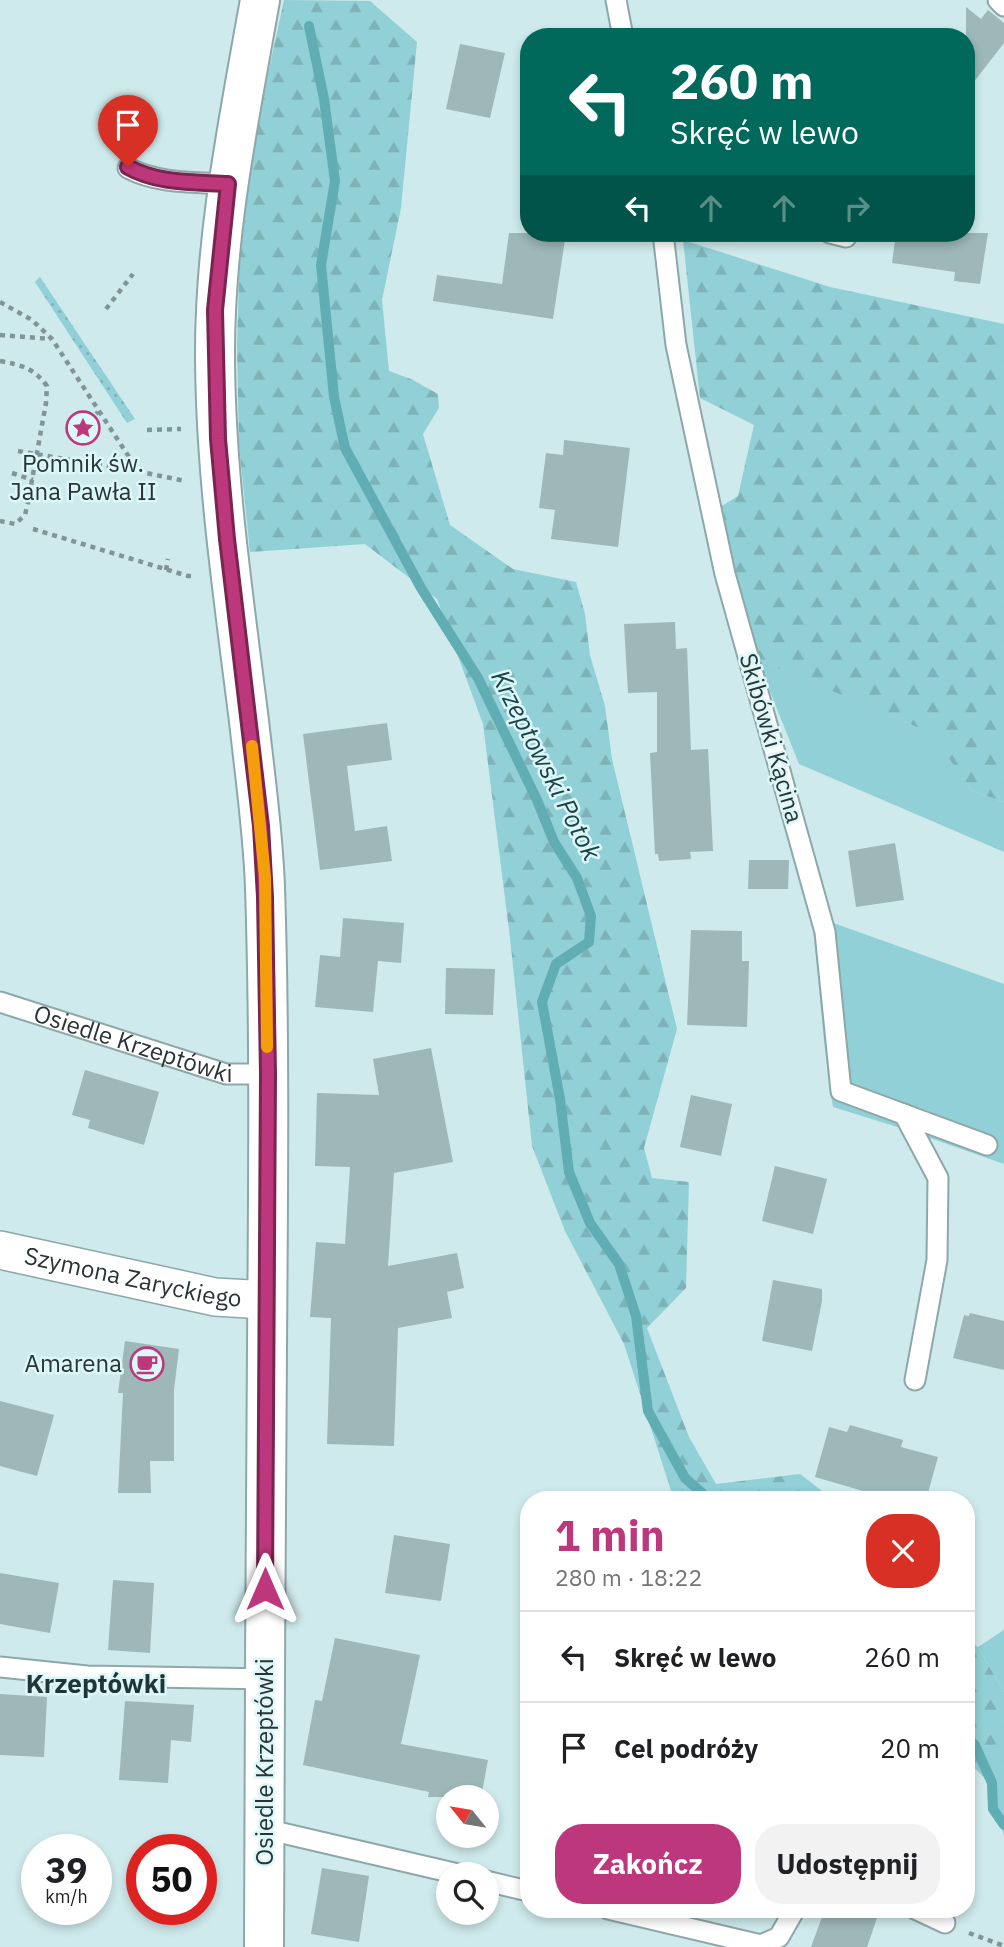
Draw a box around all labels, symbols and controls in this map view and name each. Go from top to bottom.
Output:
text: 260 m [670,49,814,112]
icon: left [555,56,646,147]
pin [98,95,158,167]
icon: arrive [109,106,147,144]
text: Skręć w lewo [670,111,859,153]
icon: left [619,189,657,227]
icon: ahead [692,189,730,227]
icon: ahead [765,189,803,227]
icon: right [838,189,876,227]
place icon: Pomnik św. Jana Pawła II [64,409,102,447]
place label: Pomnik św. Jana Pawła II [10,447,157,507]
street label: Skibówki Kącina [732,649,811,826]
water label: Krzeptowski Potok [484,663,610,866]
street label: Osiedle Krzeptówki [30,997,233,1089]
street label: Szymona Zaryckiego [22,1239,242,1314]
cafe icon: Amarena [128,1345,166,1383]
place label: Amarena [25,1347,122,1379]
text: 1 min [555,1508,665,1563]
button: close [866,1514,940,1588]
position arrow [228,1552,302,1626]
text: 280 m · 18:22 [555,1562,702,1592]
icon: left [555,1638,593,1676]
text: Skręć w lewo [614,1640,776,1674]
text: 260 m [864,1640,940,1674]
street label: Osiedle Krzeptówki [248,1658,280,1866]
district label: Krzeptówki [26,1666,166,1700]
icon: arrive [555,1729,593,1767]
text: Cel podróży [614,1731,758,1765]
text: 20 m [880,1731,940,1765]
north arrow [436,1785,499,1848]
map controls [436,1785,499,1925]
button: Zakończ [555,1824,741,1904]
button: Udostępnij [755,1824,940,1904]
speed limit sign: 50 [126,1834,217,1925]
text: 39 [45,1847,88,1893]
button: search [436,1862,499,1925]
text: km/h [45,1885,88,1908]

